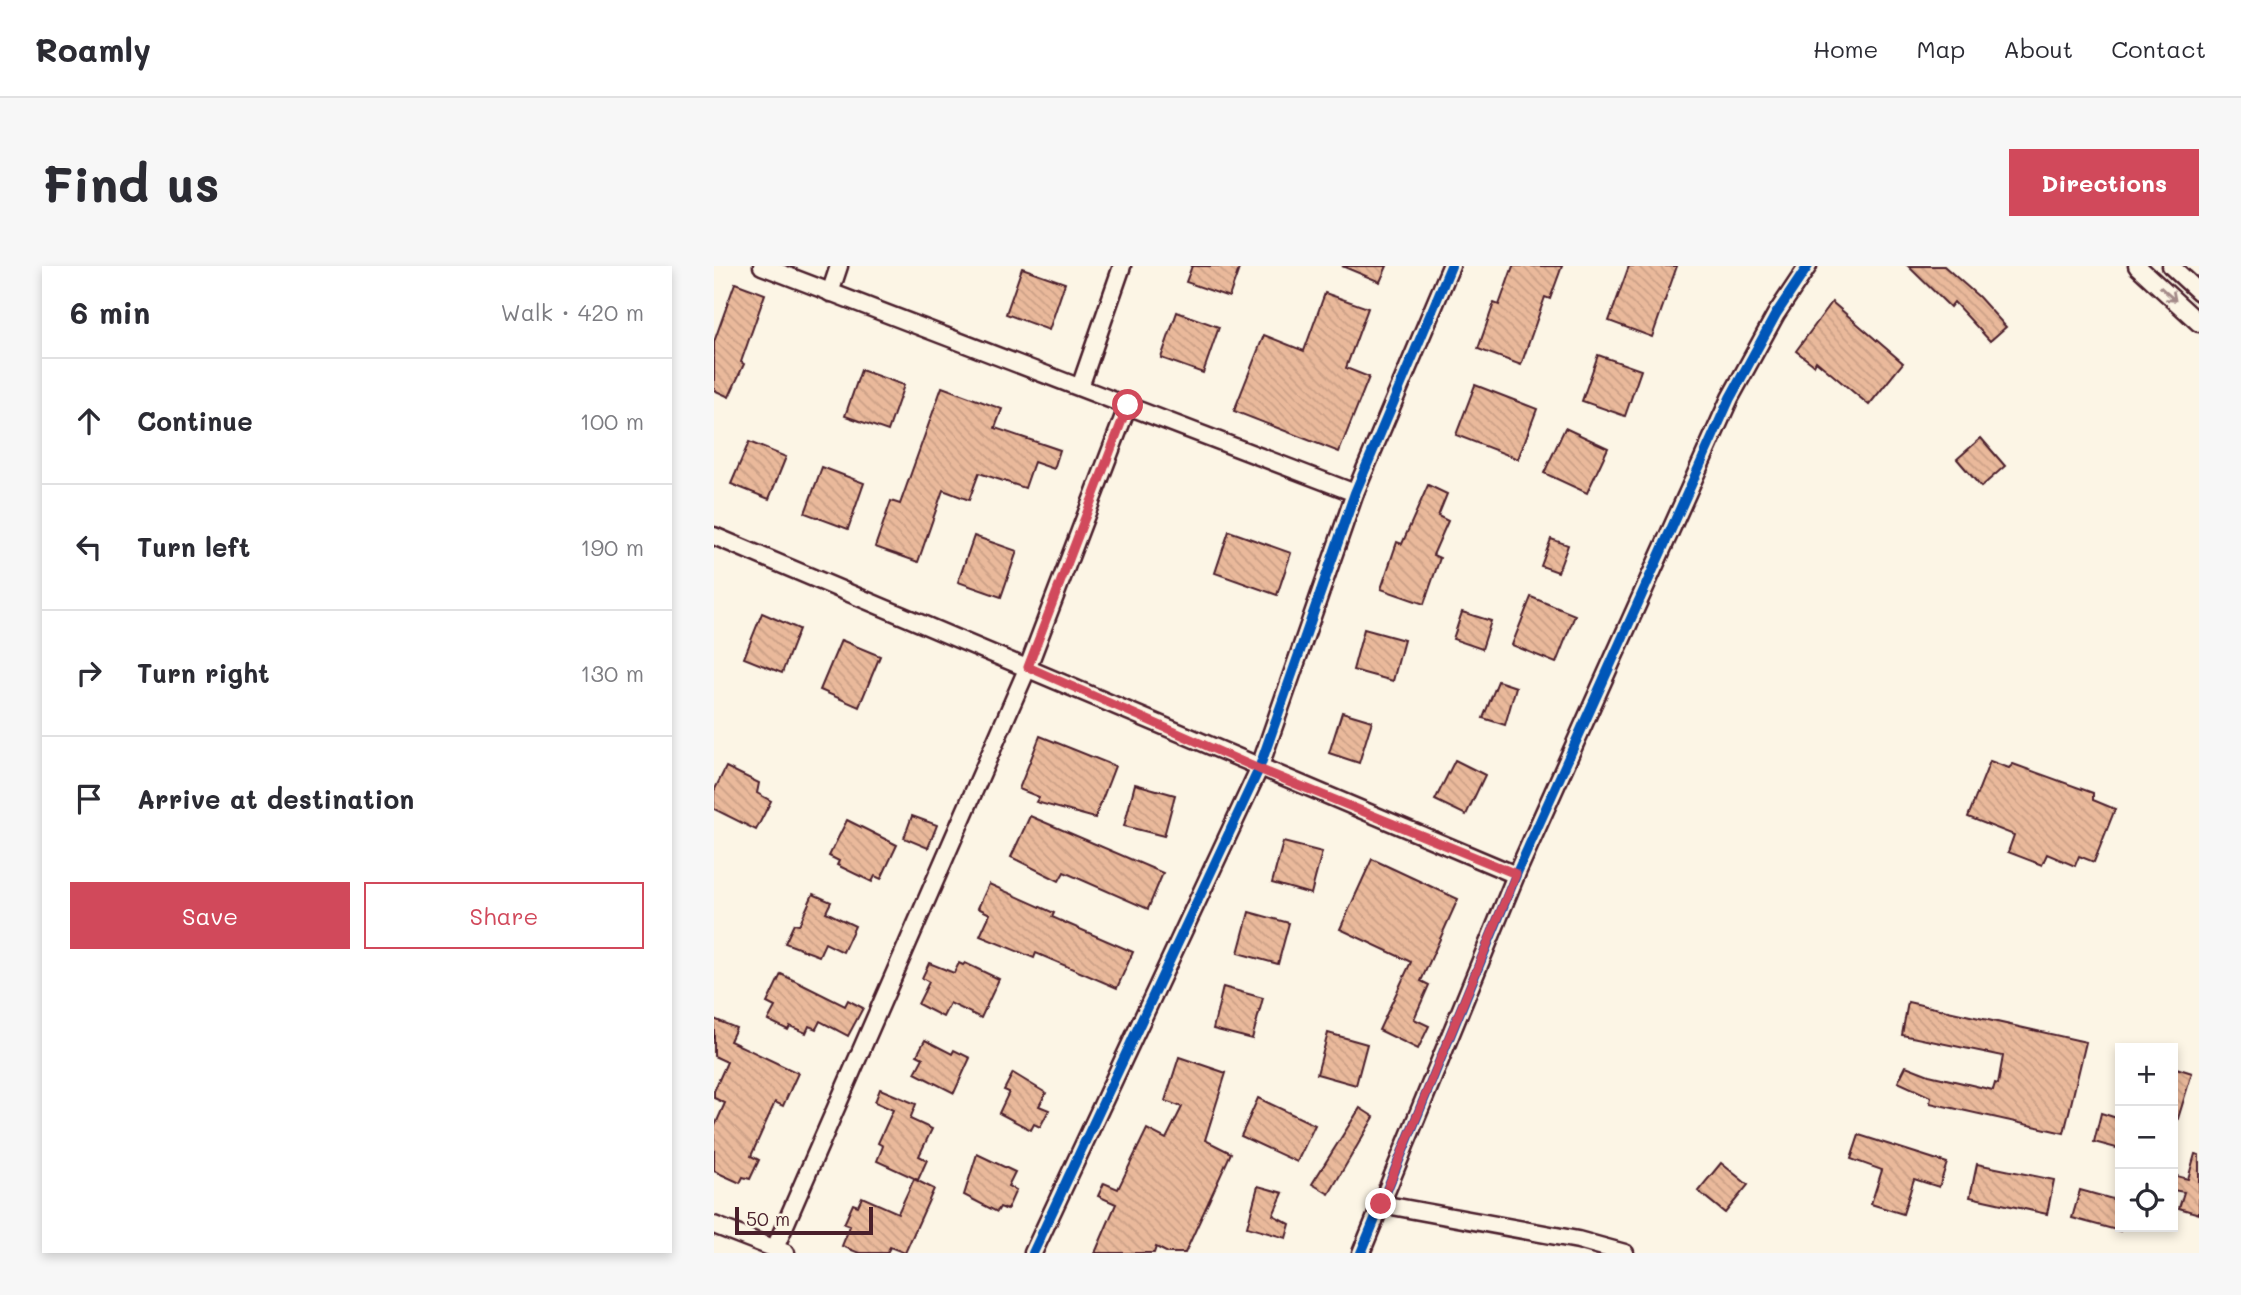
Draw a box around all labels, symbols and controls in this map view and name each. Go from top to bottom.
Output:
text: Roamly [35,27,151,70]
text: Home [1813,33,1878,64]
text: Map [1916,33,1965,64]
text: About [2003,33,2073,64]
text: Contact [2111,33,2206,64]
button: Directions [2009,149,2199,216]
text: Find us [42,151,220,214]
one-way arrow [2159,286,2177,302]
text: 6 min [70,292,150,332]
text: Walk · 420 m [501,297,644,327]
route start [1112,389,1143,420]
icon: ahead [70,402,108,440]
text: Continue [137,404,253,438]
text: 100 m [580,406,644,436]
icon: left [70,528,108,566]
text: Turn left [137,530,250,564]
text: 190 m [580,532,644,562]
icon: right [70,654,108,692]
text: Turn right [137,656,270,690]
text: 130 m [580,658,644,688]
icon: arrive [70,780,108,818]
text: Arrive at destination [137,782,414,816]
button: Save [70,882,350,949]
button: Share [364,882,644,949]
map controls [2115,1043,2178,1232]
button: + [2115,1043,2178,1106]
button: − [2115,1106,2178,1169]
button: locate [2115,1169,2178,1232]
route end [1365,1188,1396,1219]
scale bar [735,1204,873,1236]
text: 50 m [746,1206,790,1231]

